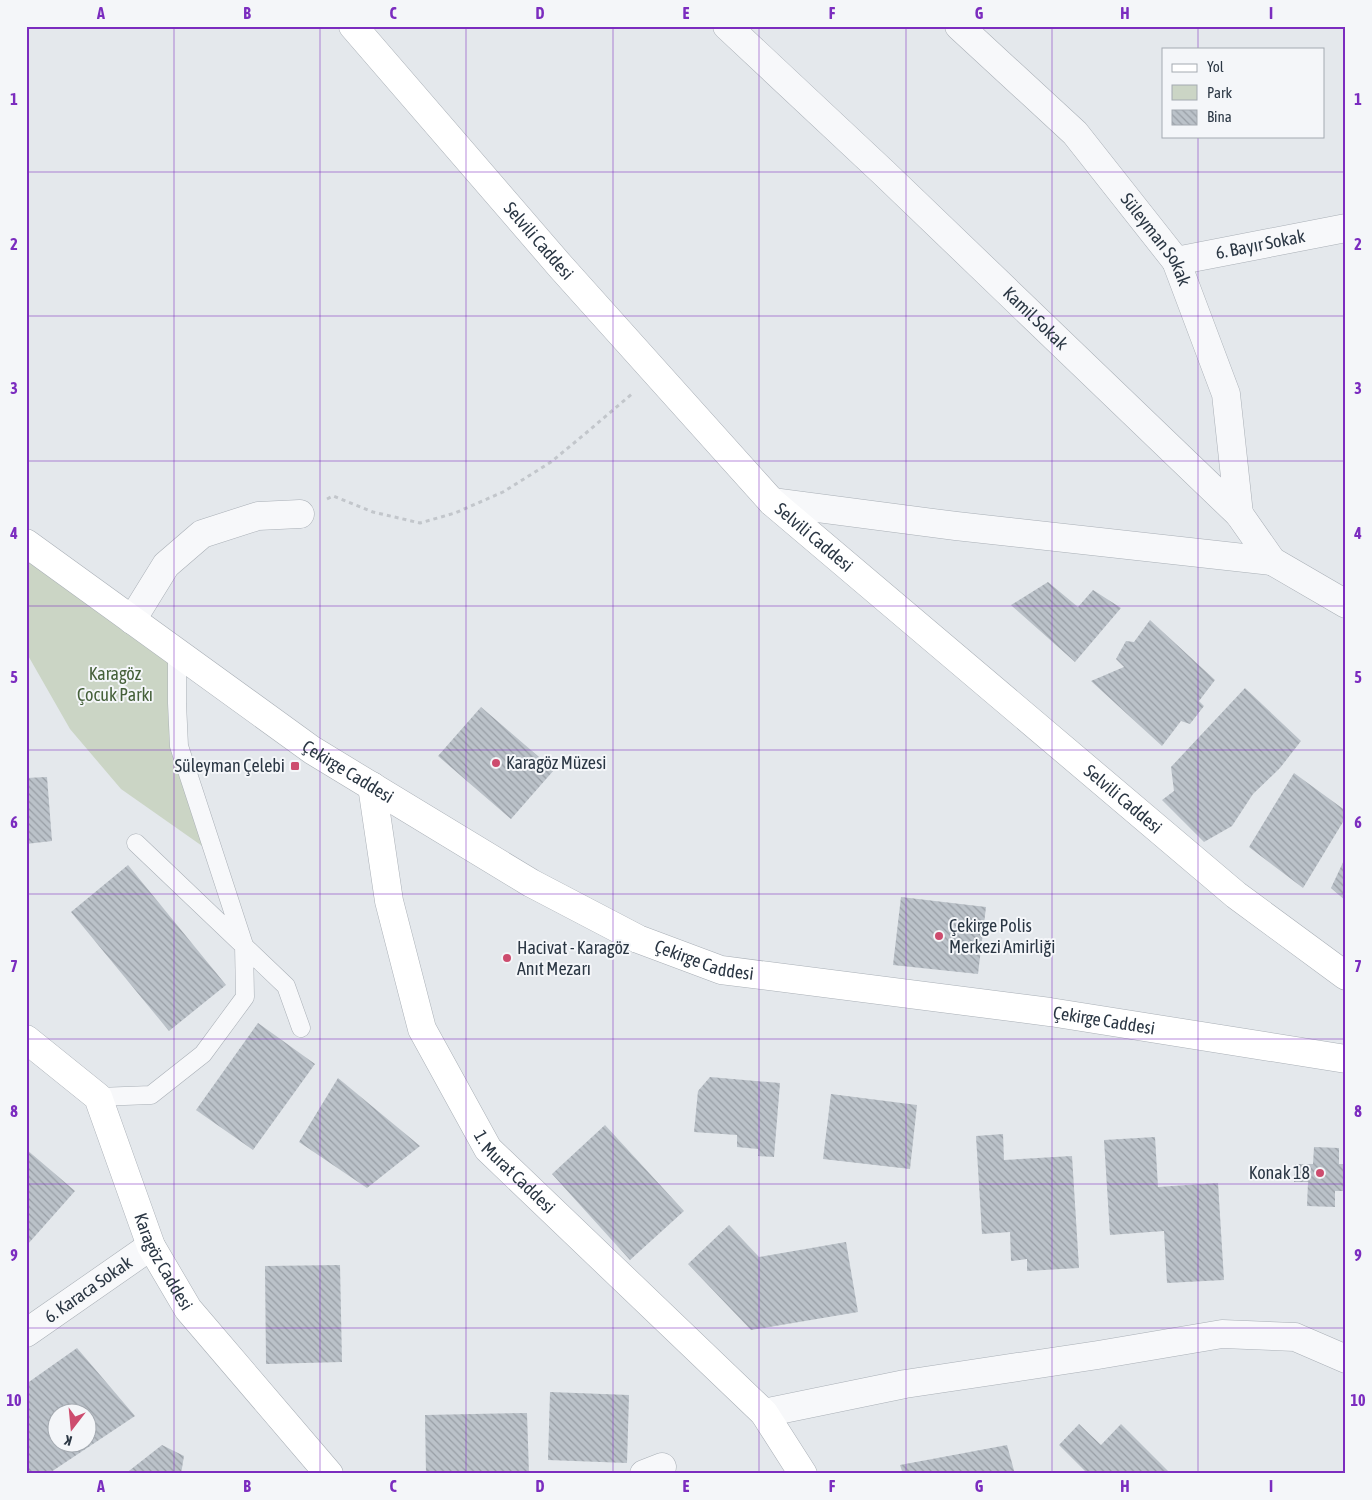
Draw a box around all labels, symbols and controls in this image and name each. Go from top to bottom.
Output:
text: A [96,4,105,22]
text: B [243,4,251,22]
text: C [389,4,397,22]
text: D [536,4,545,22]
text: E [683,4,690,22]
text: F [829,4,836,22]
text: G [975,4,984,22]
text: H [1120,4,1130,22]
text: I [1269,4,1273,22]
legend [1162,48,1324,138]
text: Yol [1207,58,1224,75]
text: Park [1207,84,1232,101]
text: 1 [10,90,18,108]
text: 1 [1354,90,1362,108]
text: Bina [1207,108,1232,125]
street label: Süleyman Sokak [1116,189,1195,289]
street label: Selvili Caddesi [500,198,578,284]
street label: 6. Bayır Sokak [1214,225,1307,263]
text: 2 [10,235,18,253]
text: 2 [1354,235,1362,253]
street label: Kamil Sokak [999,282,1072,354]
text: 3 [10,379,18,397]
text: 3 [1354,379,1362,397]
street label: Selvili Caddesi [771,498,857,576]
text: 4 [9,524,18,542]
text: 4 [1353,524,1362,542]
park label: Karagöz Çocuk Parkı [77,663,153,705]
text: 5 [10,668,18,686]
text: 5 [1354,668,1362,686]
street label: Çekirge Caddesi [298,736,398,807]
place label: Karagöz Müzesi [506,752,606,773]
place label: Süleyman Çelebi [175,755,285,776]
marker: Karagöz Müzesi [490,757,502,769]
marker: Süleyman Çelebi [289,760,301,772]
street label: Selvili Caddesi [1080,760,1166,838]
text: 6 [10,813,18,831]
text: 6 [1354,813,1362,831]
place label: Çekirge Polis Merkezi Amirliği [949,915,1055,957]
marker: Çekirge Polis Merkezi Amirliği [933,930,945,942]
street label: Çekirge Caddesi [652,935,755,984]
place label: Hacivat - Karagöz Anıt Mezarı [517,937,630,979]
marker: Hacivat - Karagöz Anıt Mezarı [501,952,513,964]
text: 7 [10,957,18,975]
text: 7 [1354,957,1362,975]
street label: Çekirge Caddesi [1052,1002,1157,1039]
text: 8 [10,1102,18,1120]
text: 8 [1354,1102,1362,1120]
street label: 1. Murat Caddesi [470,1127,560,1218]
place label: Konak 18 [1249,1162,1310,1183]
marker: Konak 18 [1314,1167,1326,1179]
street label: Karagöz Caddesi [130,1210,197,1314]
text: 9 [10,1246,18,1264]
text: 9 [1354,1246,1362,1264]
street label: 6. Karaca Sokak [40,1251,136,1327]
text: 10 [6,1391,22,1409]
text: 10 [1350,1391,1366,1409]
north arrow [48,1402,98,1452]
text: K [63,1432,74,1449]
text: A [96,1477,105,1495]
text: B [243,1477,251,1495]
text: C [389,1477,397,1495]
text: D [536,1477,545,1495]
text: E [683,1477,690,1495]
text: F [829,1477,836,1495]
text: G [975,1477,984,1495]
text: H [1120,1477,1130,1495]
text: I [1269,1477,1273,1495]

